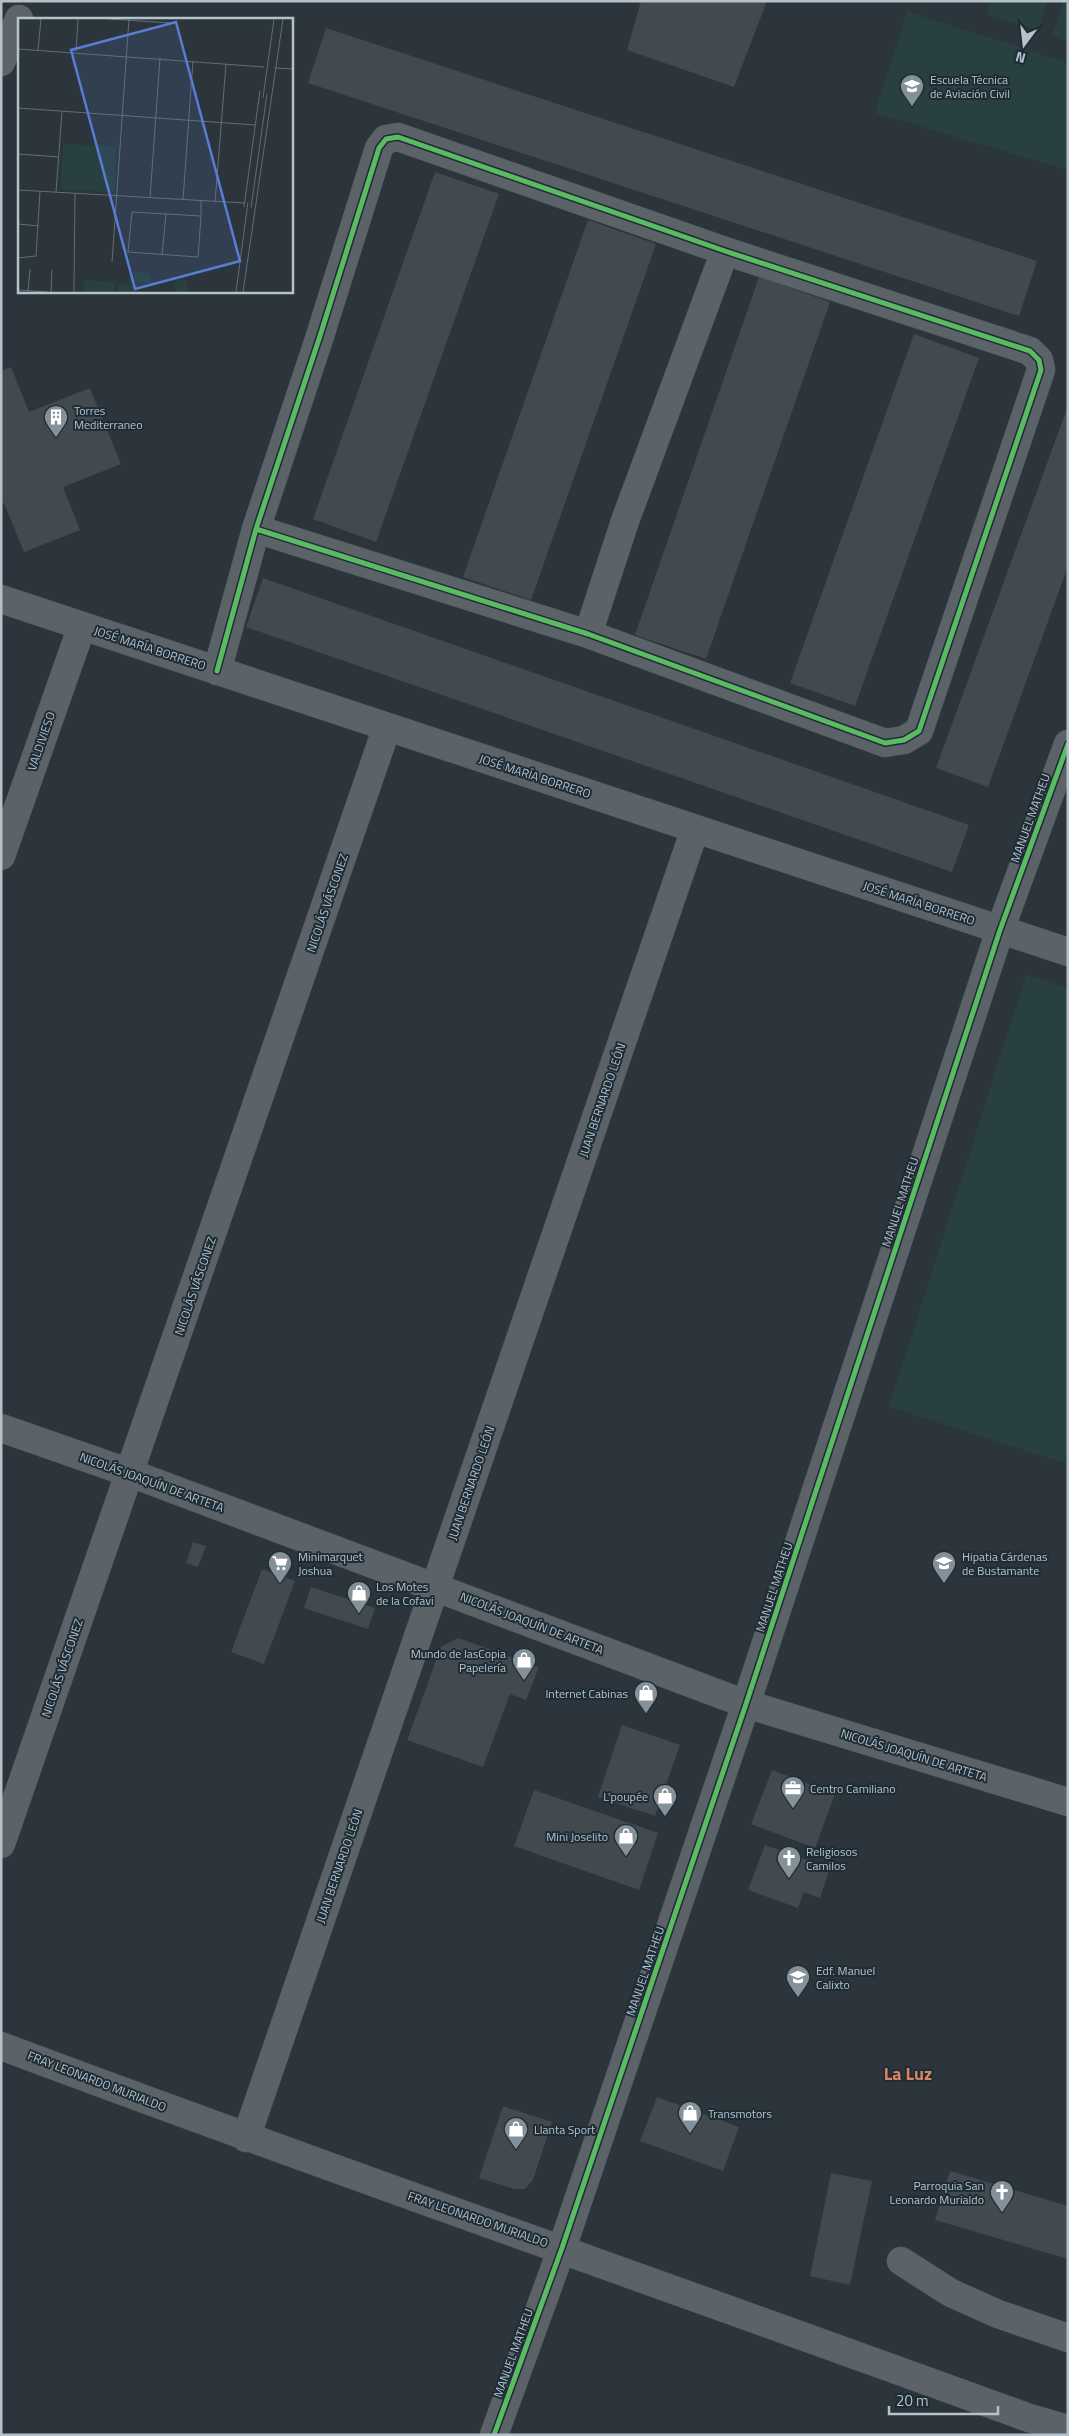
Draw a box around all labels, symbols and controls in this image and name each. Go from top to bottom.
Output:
inset map [18,18,292,292]
north arrow [999,20,1049,70]
text: N [1013,47,1028,69]
place label: Escuela Técnica de Aviación Civil [930,70,1010,103]
school or university icon: Escuela Técnica de Aviación Civil [899,73,925,107]
place label: Torres Mediterraneo [74,401,143,434]
building icon: Torres Mediterraneo [43,404,69,438]
street label: JOSÉ MARÍA BORRERO [92,621,208,675]
street label: VALDIVIESO [22,709,60,773]
street label: JOSÉ MARÍA BORRERO [477,749,593,803]
street label: MANUEL MATHEU [1005,771,1055,865]
street label: NICOLÁS VÁSCONEZ [301,851,353,955]
street label: JOSÉ MARÍA BORRERO [861,876,977,930]
street label: JUAN BERNARDO LEÓN [574,1040,630,1160]
street label: MANUEL MATHEU [877,1155,923,1249]
street label: NICOLÁS VÁSCONEZ [169,1234,221,1338]
street label: JUAN BERNARDO LEÓN [443,1423,499,1543]
street label: NICOLÁS JOAQUÍN DE ARTETA [77,1447,227,1517]
street label: MANUEL MATHEU [751,1540,797,1634]
place label: Minimarquet Joshua [298,1547,364,1580]
place label: Hipatia Cárdenas de Bustamante [962,1547,1048,1580]
supermarket icon: Minimarquet Joshua [267,1550,293,1584]
school or university icon: Hipatia Cárdenas de Bustamante [931,1550,957,1584]
place label: Los Motes de la Cofavi [376,1577,434,1610]
shop icon: Los Motes de la Cofavi [346,1580,372,1614]
street label: NICOLÁS JOAQUÍN DE ARTETA [458,1587,606,1659]
street label: NICOLÁS VÁSCONEZ [36,1616,88,1720]
place label: Mundo de lasCopia Papelería [411,1644,506,1677]
shop icon: Mundo de lasCopia Papelería [511,1647,537,1681]
shop icon: Internet Cabinas [633,1680,659,1714]
place label: Internet Cabinas [545,1684,628,1703]
street label: NICOLÁS JOAQUÍN DE ARTETA [838,1724,990,1786]
office icon: Centro Camiliano [780,1775,806,1809]
place label: Centro Camiliano [810,1779,896,1798]
shop icon: L'poupée [652,1783,678,1817]
place label: L'poupée [603,1787,648,1806]
street label: JUAN BERNARDO LEÓN [311,1806,367,1926]
shop icon: Mini Joselito [613,1823,639,1857]
place label: Mini Joselito [546,1827,608,1846]
place label: Religiosos Camilos [806,1842,858,1875]
church icon: Religiosos Camilos [776,1845,802,1879]
street label: MANUEL MATHEU [621,1924,669,2018]
place label: Edf. Manuel Calixto [816,1961,875,1994]
school or university icon: Edf. Manuel Calixto [785,1964,811,1998]
street label: FRAY LEONARDO MURIALDO [25,2046,169,2116]
district label: La Luz [884,2060,932,2087]
shop icon: Transmotors [677,2100,703,2134]
place label: Transmotors [708,2104,772,2123]
shop icon: Llanta Sport [503,2116,529,2150]
place label: Llanta Sport [534,2120,596,2139]
place label: Parroquia San Leonardo Murialdo [889,2176,984,2209]
church icon: Parroquia San Leonardo Murialdo [989,2179,1015,2213]
street label: FRAY LEONARDO MURIALDO [405,2186,551,2252]
street label: MANUEL MATHEU [488,2306,538,2400]
scale bar [889,2384,998,2416]
text: 20 m [896,2389,929,2412]

